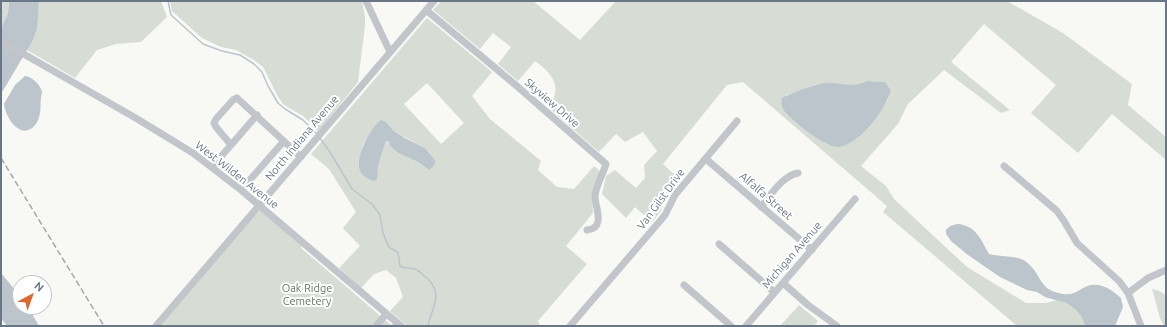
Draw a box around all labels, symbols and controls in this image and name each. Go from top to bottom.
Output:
street label: Skyview Drive [522,76,582,130]
street label: North Indiana Avenue [263,93,341,183]
street label: West Wilden Avenue [193,138,281,212]
street label: Van Gilst Drive [635,166,687,232]
street label: Alfalfa Street [737,169,795,223]
street label: Michigan Avenue [759,219,825,291]
north arrow [12,275,52,315]
text: N [32,279,46,294]
park label: Oak Ridge Cemetery [282,281,332,307]

